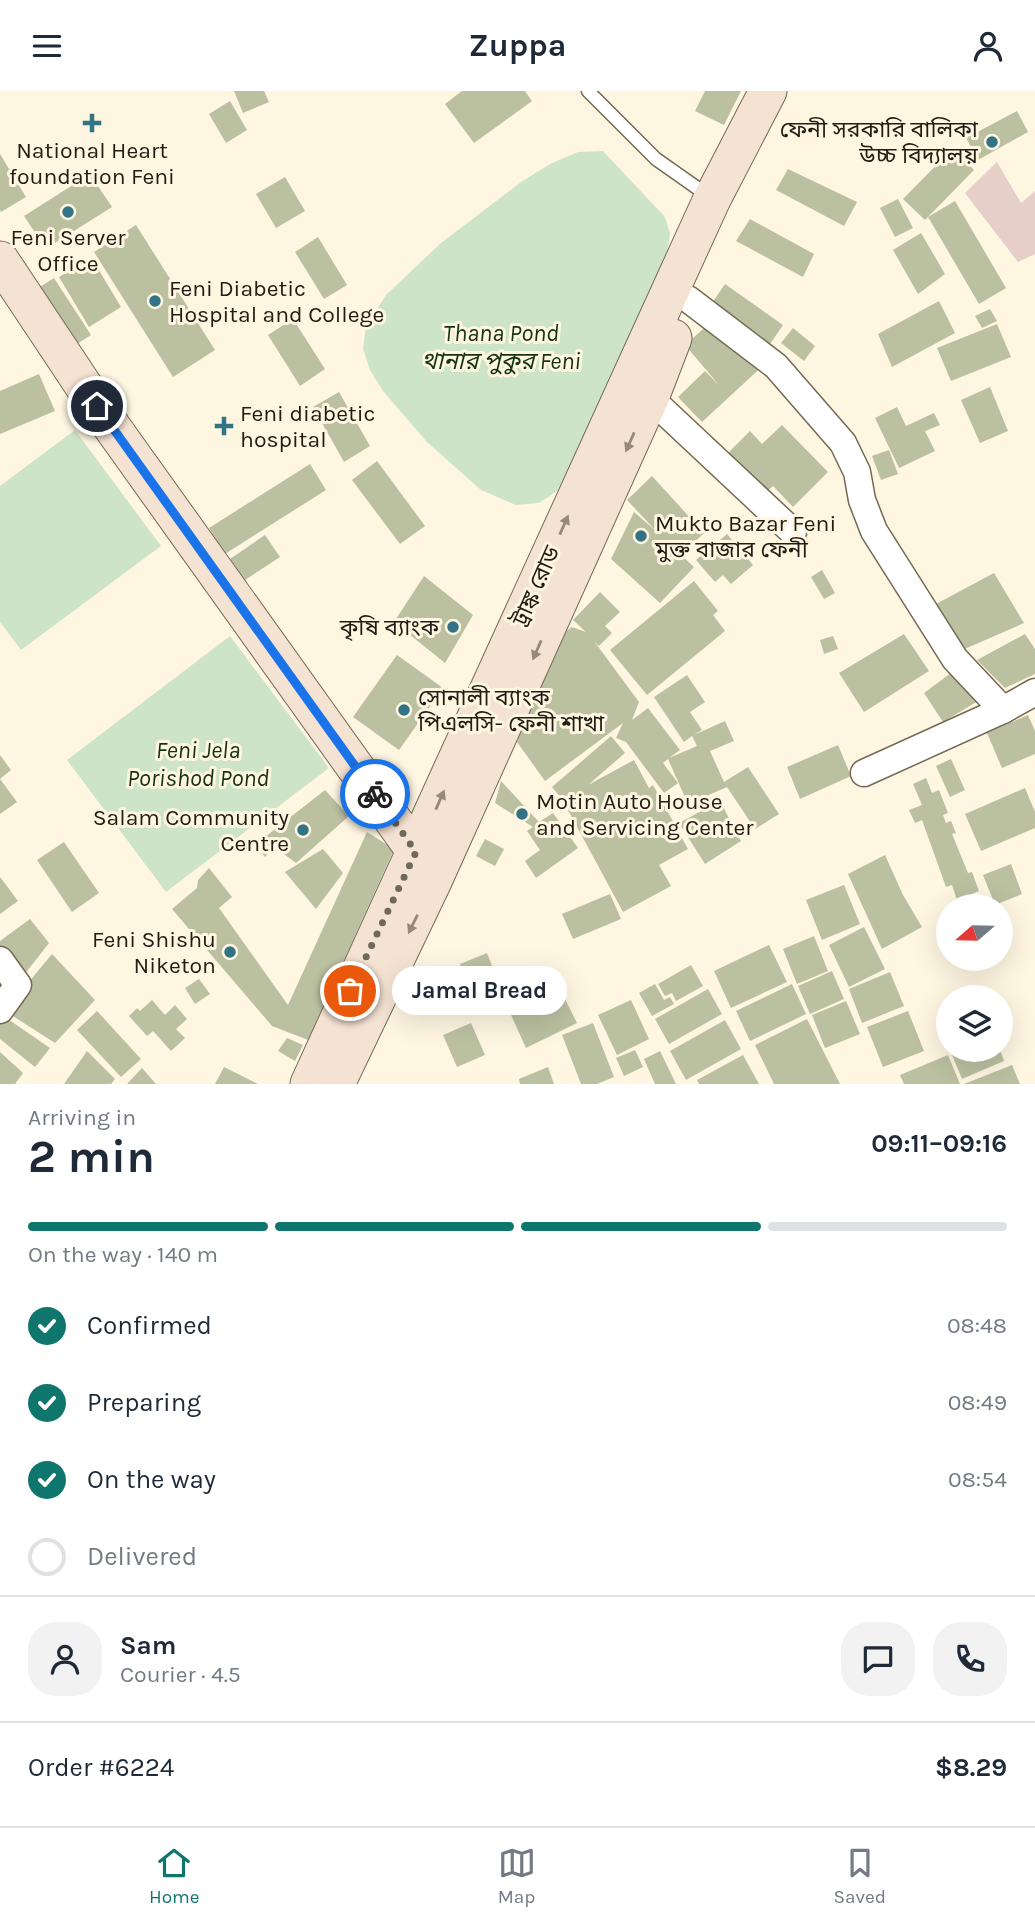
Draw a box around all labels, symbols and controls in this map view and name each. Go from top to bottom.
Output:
icon: menu [28,27,66,65]
text: Zuppa [469,27,566,64]
icon: person [969,27,1007,65]
marker: National Heart foundation Feni [82,113,102,133]
place label: ফেনী সরকারি বালিকা উচ্চ বিদ্যালয় [780,116,979,169]
marker: ফেনী সরকারি বালিকা উচ্চ বিদ্যালয় [984,134,1000,150]
place label: National Heart foundation Feni [9,137,175,190]
marker: Feni Server Office [60,204,76,220]
place label: Feni Server Office [10,224,126,277]
place label: Feni Diabetic Hospital and College [169,275,384,328]
marker: Feni Diabetic Hospital and College [147,293,163,309]
water label: Thana Pond থানার পুকুর Feni [421,319,581,375]
pin [67,376,127,436]
icon: home [78,387,116,425]
place label: Feni diabetic hospital [240,400,375,453]
marker: Feni diabetic hospital [214,416,234,436]
one-way arrow [624,432,635,453]
place label: Mukto Bazar Feni মুক্ত বাজার ফেনী [654,510,836,563]
one-way arrow [558,515,569,535]
marker: Mukto Bazar Feni মুক্ত বাজার ফেনী [633,528,649,544]
street label: ট্রাঙ্ক রোড [506,541,566,631]
place label: কৃষি ব্যাংক [339,614,439,642]
marker: কৃষি ব্যাংক [445,619,461,635]
one-way arrow [531,640,543,660]
place label: সোনালী ব্যাংক পিএলসি- ফেনী শাখা [417,684,605,737]
marker: সোনালী ব্যাংক পিএলসি- ফেনী শাখা [396,702,412,718]
water label: Feni Jela Porishod Pond [127,736,269,792]
courier [340,759,410,829]
icon: bike [356,775,394,813]
place label: Motin Auto House and Servicing Center [536,788,754,841]
one-way arrow [435,789,446,810]
place label: Salam Community Centre [93,804,289,857]
marker: Motin Auto House and Servicing Center [514,806,530,822]
marker: Salam Community Centre [295,822,311,838]
north arrow [936,894,1013,971]
map controls [936,894,1013,1062]
one-way arrow [407,914,419,934]
place label: Feni Shishu Niketon [92,926,216,979]
marker: Feni Shishu Niketon [222,944,238,960]
pin [320,961,380,1021]
callout: Jamal Bread [392,967,567,1016]
icon: bag [331,972,369,1010]
text: Jamal Bread [412,977,547,1004]
button: layers [936,985,1013,1062]
text: Arriving in [28,1104,136,1131]
text: 09:11–09:16 [871,1128,1007,1159]
text: 2 min [28,1130,155,1184]
text: On the way · 140 m [28,1241,218,1268]
icon: check [28,1307,66,1345]
text: Confirmed [87,1310,212,1341]
text: 08:48 [947,1312,1007,1339]
icon: check [28,1384,66,1422]
text: Preparing [87,1387,201,1418]
text: 08:49 [948,1389,1007,1416]
icon: check [28,1461,66,1499]
text: On the way [87,1464,216,1495]
text: 08:54 [948,1466,1007,1493]
text: Delivered [87,1541,197,1572]
button: person [28,1622,102,1696]
button: chat [841,1622,915,1696]
button: phone [933,1622,1007,1696]
text: Sam [120,1630,176,1661]
text: Courier · 4.5 [120,1661,241,1688]
text: Order #6224 [28,1752,174,1783]
text: $8.29 [935,1752,1007,1783]
tab: Home [149,1844,200,1908]
tab: Map [498,1844,536,1908]
tab: Saved [834,1844,886,1908]

